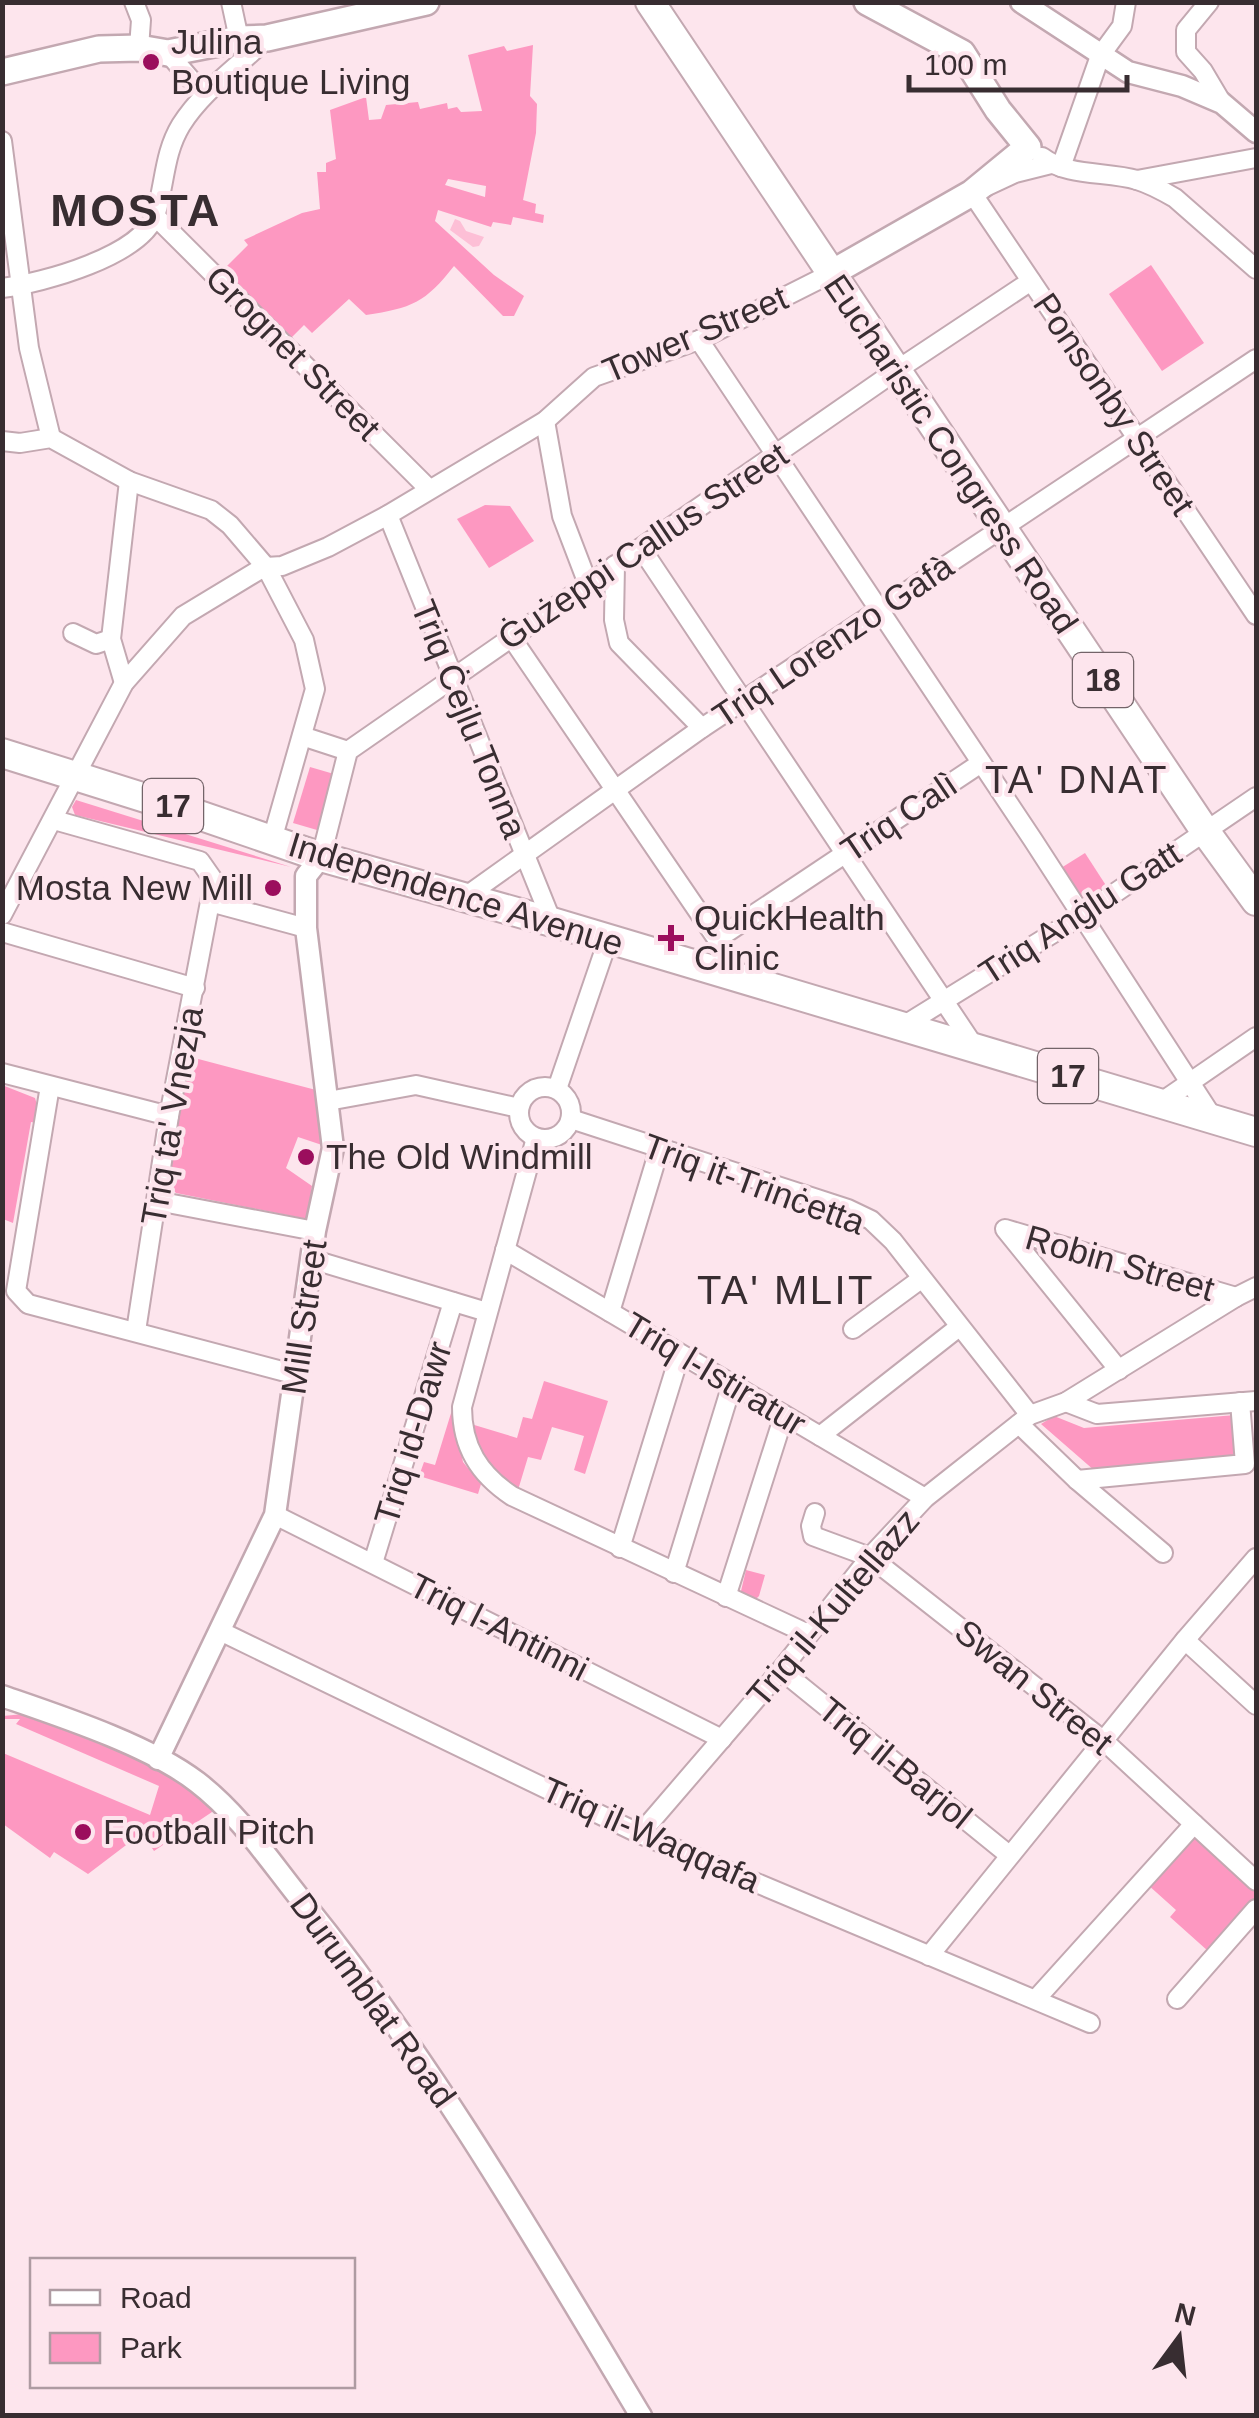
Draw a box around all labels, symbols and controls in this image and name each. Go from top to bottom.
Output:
place label: Julina Boutique Living [171,22,410,101]
scale bar [909,30,1126,92]
text: 100 m [924,48,1007,81]
marker: Julina Boutique Living [140,51,162,73]
district label: MOSTA [50,185,222,236]
street label: Grognet Street [198,258,388,448]
street label: Eucharistic Congress Road [817,267,1086,640]
street label: Tower Street [597,277,793,390]
street label: Ponsonby Street [1026,286,1203,522]
street label: Ġużeppi Callus Street [491,434,795,657]
street label: Triq Lorenzo Gafà [705,546,960,735]
street label: Triq Ċejlu Tonna [404,594,535,844]
road number: 18 [1073,653,1133,707]
district label: TA' DNAT [985,759,1169,801]
street label: Triq Calì [834,764,964,869]
road number: 17 [143,779,203,833]
street label: Independence Avenue [284,824,628,963]
street label: Triq Anġlu Gatt [972,833,1188,992]
place label: Mosta New Mill [16,868,253,907]
marker: Mosta New Mill [262,877,284,899]
place label: QuickHealth Clinic [694,898,885,977]
marker: QuickHealth Clinic [658,925,684,951]
street label: Triq ta' Vnezja [133,1003,210,1228]
road number: 17 [1038,1049,1098,1103]
street label: Triq it-Trinċetta [638,1125,871,1242]
place label: The Old Windmill [326,1137,592,1176]
marker: The Old Windmill [295,1146,317,1168]
street label: Robin Street [1021,1217,1219,1308]
street label: Mill Street [273,1237,334,1397]
district label: TA' MLIT [697,1268,875,1312]
street label: Triq l-Istiratur [617,1304,813,1443]
street label: Triq id-Dawr [366,1336,459,1529]
street label: Triq il-Kultellazz [739,1501,927,1714]
street label: Triq l-Antinni [403,1565,595,1688]
street label: Swan Street [948,1611,1121,1762]
street label: Triq il-Barjol [811,1689,980,1836]
street label: Triq il-Waqqafa [536,1769,767,1900]
place label: Football Pitch [103,1812,315,1851]
marker: Football Pitch [72,1821,94,1843]
street label: Durumblat Road [283,1885,464,2114]
legend [30,2258,355,2388]
text: Road [120,2281,192,2314]
north arrow [1129,2288,1229,2388]
text: N [1172,2297,1199,2332]
text: Park [120,2331,183,2364]

